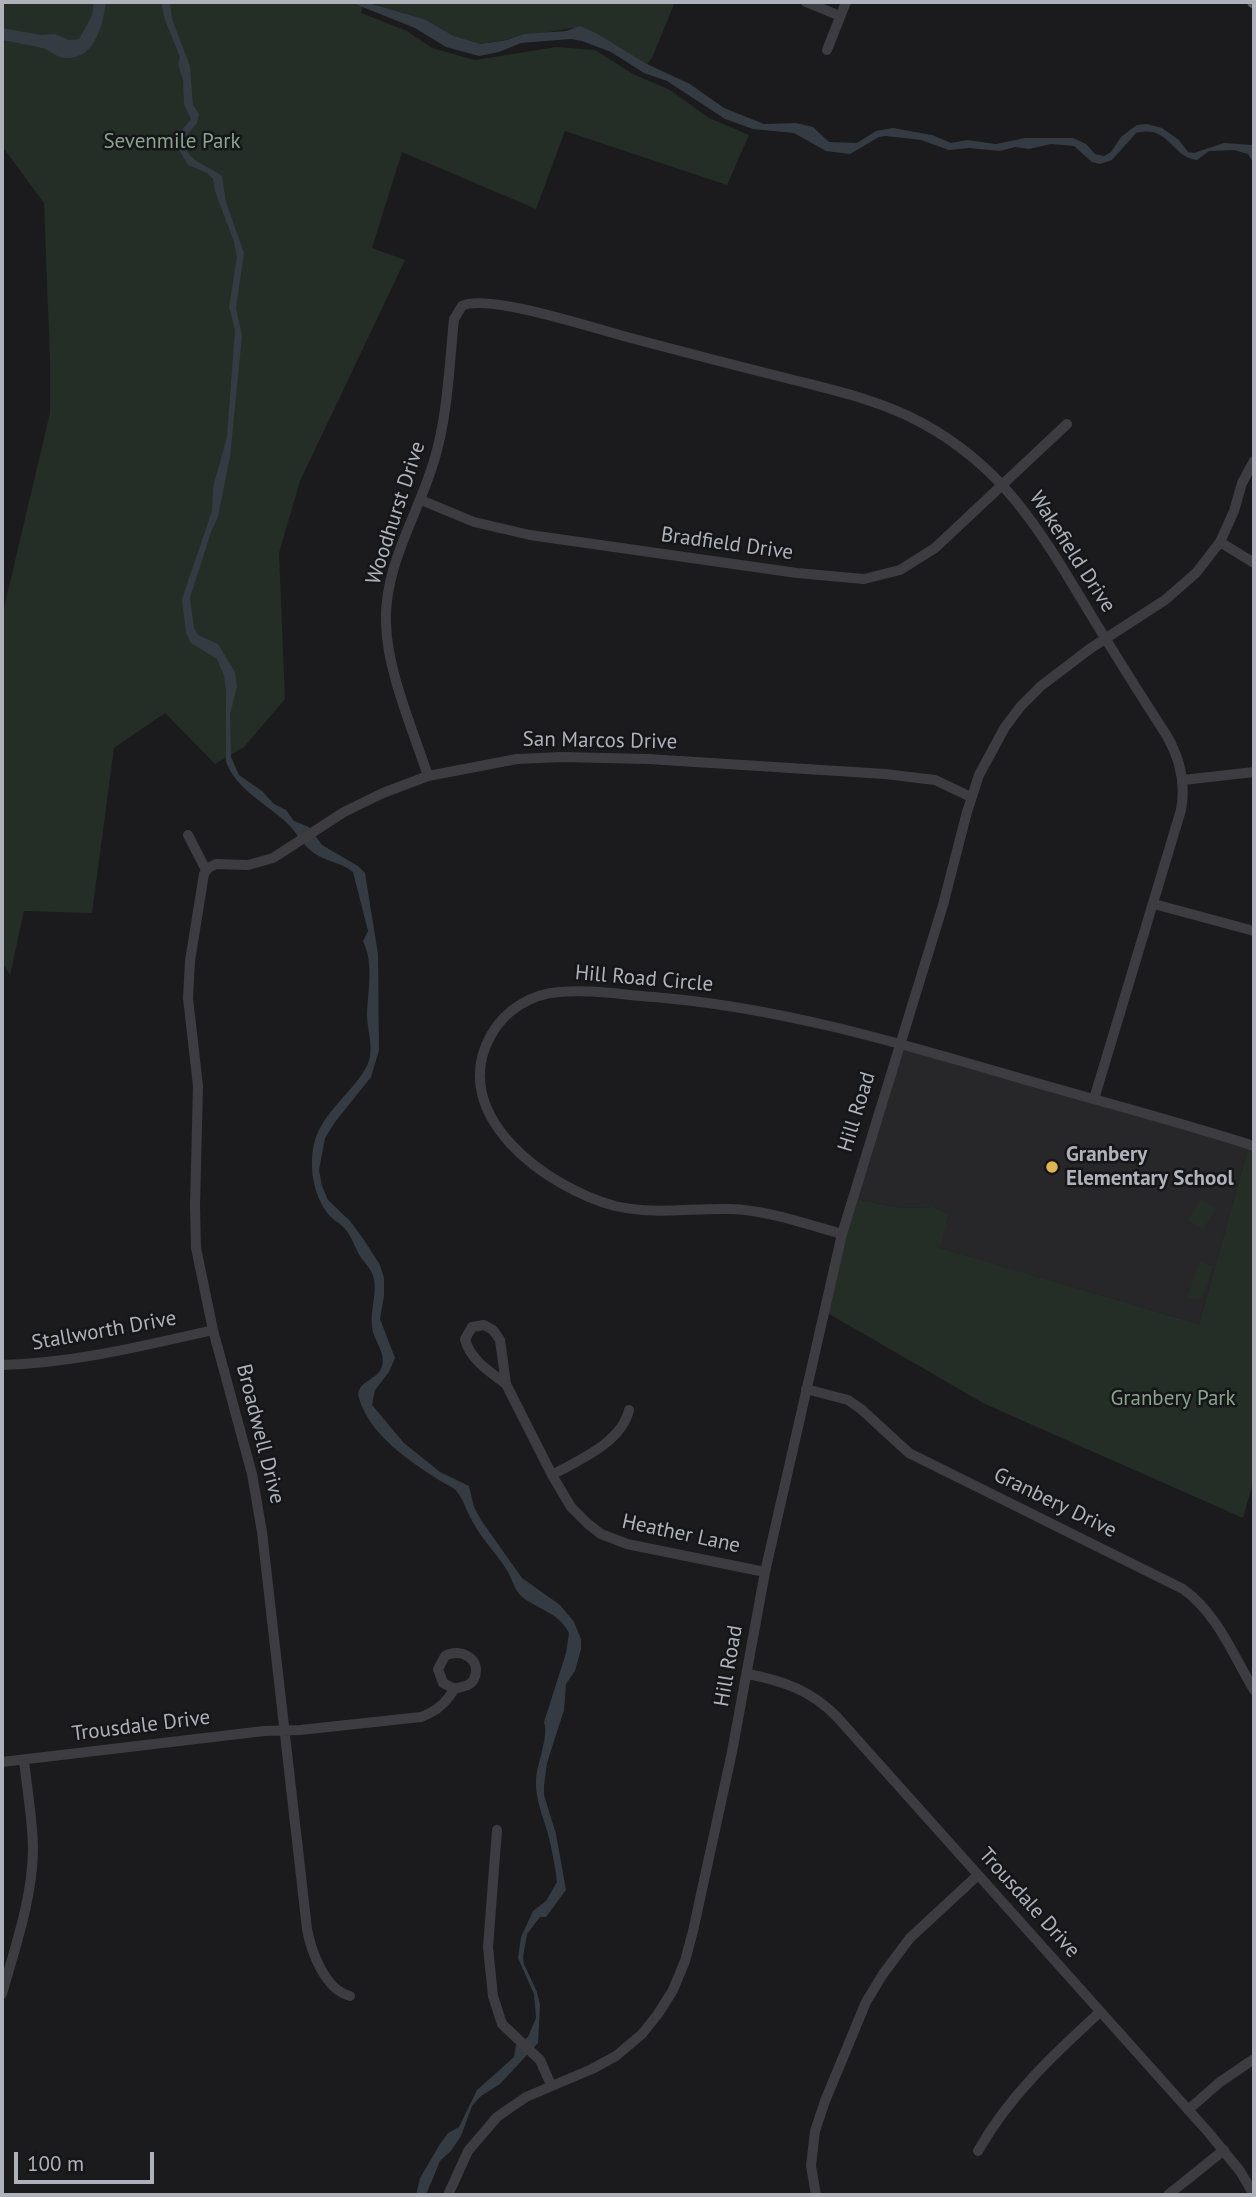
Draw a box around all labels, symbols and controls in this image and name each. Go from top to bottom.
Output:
park label: Sevenmile Park [103,129,241,155]
street label: Woodhurst Drive [361,438,431,588]
street label: Wakefield Drive [1023,487,1121,617]
street label: Bradfield Drive [659,522,795,566]
street label: San Marcos Drive [523,727,677,755]
street label: Hill Road Circle [574,960,714,998]
street label: Hill Road [833,1069,881,1155]
place label: Granbery Elementary School [1066,1142,1234,1192]
marker: Granbery Elementary School [1044,1159,1060,1175]
street label: Stallworth Drive [30,1306,178,1356]
street label: Broadwell Drive [230,1361,290,1507]
park label: Granbery Park [1110,1386,1236,1412]
street label: Granbery Drive [989,1462,1121,1544]
street label: Heather Lane [620,1509,742,1559]
street label: Hill Road [709,1623,749,1709]
street label: Trousdale Drive [70,1705,212,1747]
street label: Trousdale Drive [973,1843,1085,1963]
scale bar [18,2138,158,2182]
text: 100 m [27,2150,84,2177]

